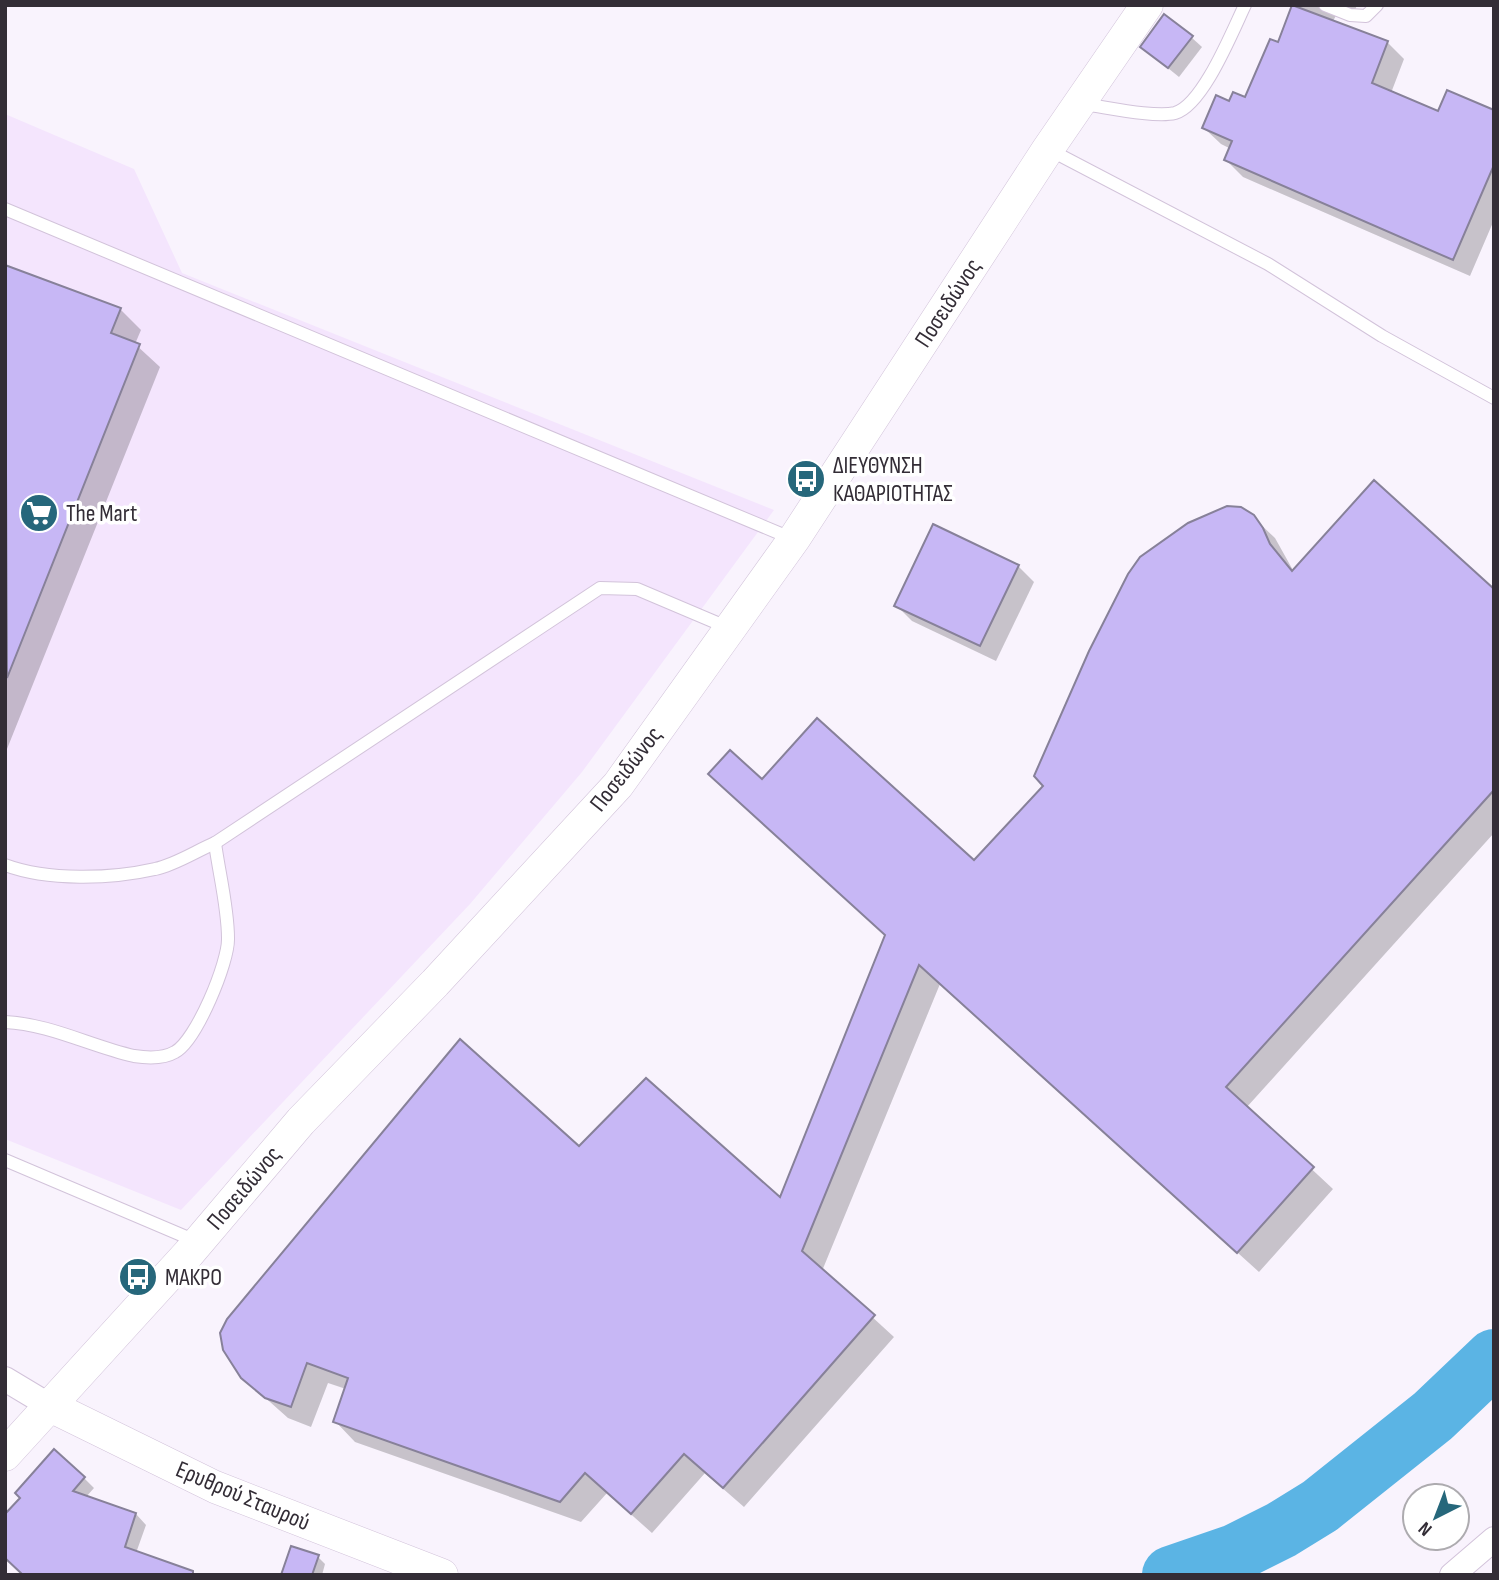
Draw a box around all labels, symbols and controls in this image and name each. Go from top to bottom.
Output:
street label: Ποσειδώνος [909,253,987,353]
place label: ΔΙΕΥΘΥΝΣΗ ΚΑΘΑΡΙΟΤΗΤΑΣ [833,451,953,508]
bus stop icon: ΔΙΕΥΘΥΝΣΗ ΚΑΘΑΡΙΟΤΗΤΑΣ [785,458,827,500]
supermarket icon: The Mart [18,492,60,534]
place label: The Mart [66,499,137,528]
street label: Ποσειδώνος [584,721,668,817]
street label: Ποσειδώνος [201,1140,287,1236]
bus stop icon: ΜΑΚΡΟ [117,1256,159,1298]
place label: ΜΑΚΡΟ [165,1263,222,1292]
street label: Ερυθρού Σταυρού [172,1455,314,1537]
north arrow [1401,1482,1471,1552]
text: N [1414,1517,1437,1540]

